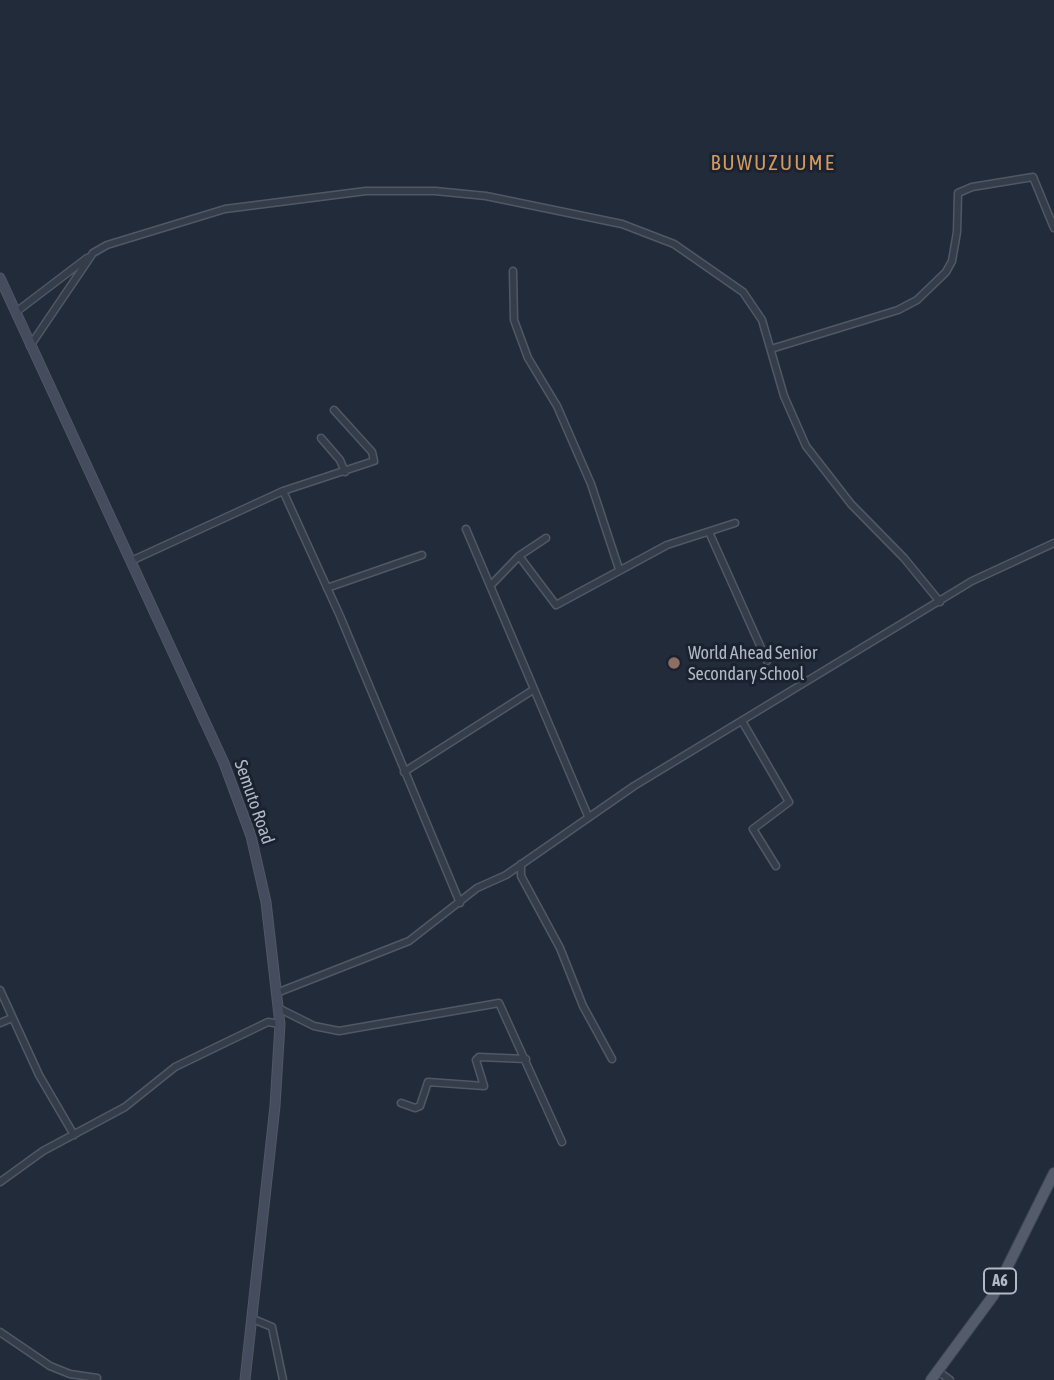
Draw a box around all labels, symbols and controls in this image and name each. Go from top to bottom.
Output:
district label: BUWUZUUME [712,150,834,176]
place label: World Ahead Senior Secondary School [688,642,817,684]
marker: World Ahead Senior Secondary School [666,655,682,671]
street label: Semuto Road [230,757,278,847]
road number: A6 [984,1268,1016,1294]

